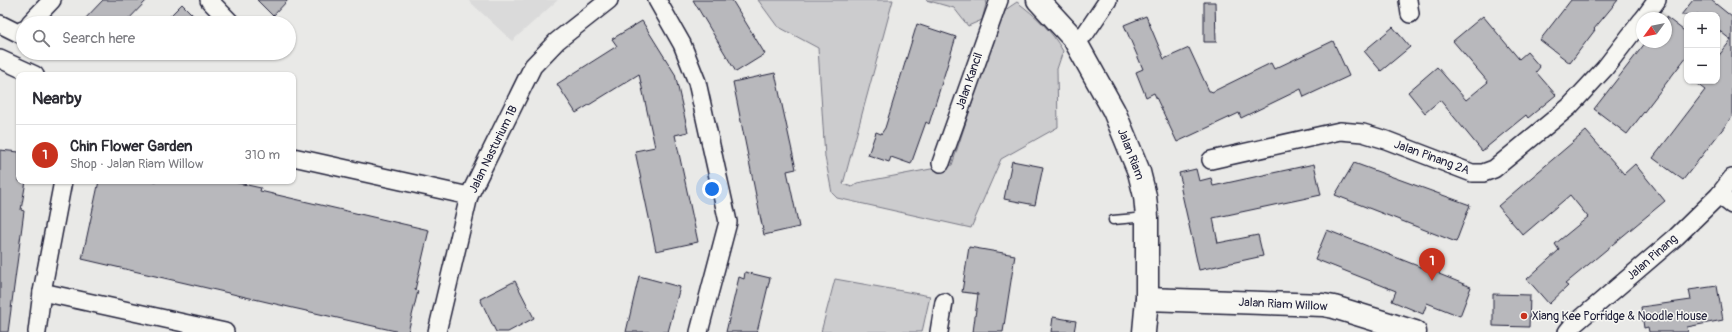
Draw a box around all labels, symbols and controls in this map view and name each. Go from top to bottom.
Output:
north arrow [1636,12,1672,48]
map controls [1684,12,1720,84]
button: + [1684,12,1720,48]
search box [16,16,296,60]
icon: search [30,27,52,49]
text: Search here [62,29,135,48]
button: − [1684,48,1720,84]
street label: Jalan Kancil [953,51,986,112]
text: Nearby [32,88,81,109]
street label: Jalan Nasturium 1B [466,103,521,195]
street label: Jalan Riam [1114,126,1147,182]
text: Chin Flower Garden [70,137,192,156]
street label: Jalan Pinang 2A [1392,137,1472,178]
text: 1 [42,147,48,163]
text: 310 m [244,147,280,163]
text: Shop · Jalan Riam Willow [70,156,203,172]
your location [702,179,722,199]
street label: Jalan Pinang [1624,231,1681,283]
pin: 1 [1419,248,1445,281]
street label: Jalan Riam Willow [1238,295,1328,314]
place label: Xiang Kee Porridge & Noodle House [1532,309,1707,324]
marker: Xiang Kee Porridge & Noodle House [1519,311,1529,321]

